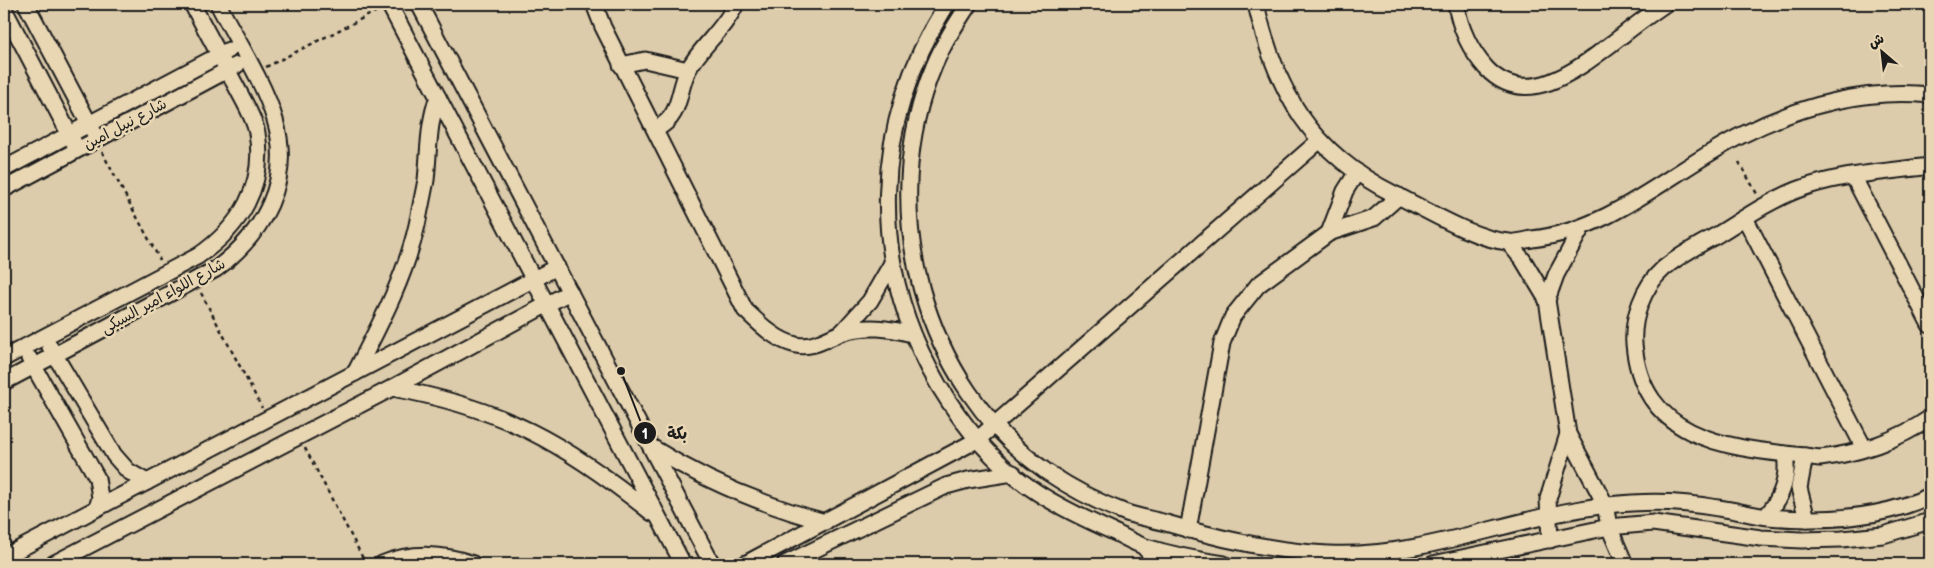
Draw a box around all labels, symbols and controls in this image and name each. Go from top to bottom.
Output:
north arrow [1856,28,1906,78]
text: ش [1865,30,1887,52]
street label: شارع نبيل امين [80,95,170,154]
street label: شارع اللواء امير السبكى [98,254,229,338]
callout: بكة [632,418,697,449]
text: 1 [642,425,648,444]
text: بكة [667,425,687,444]

